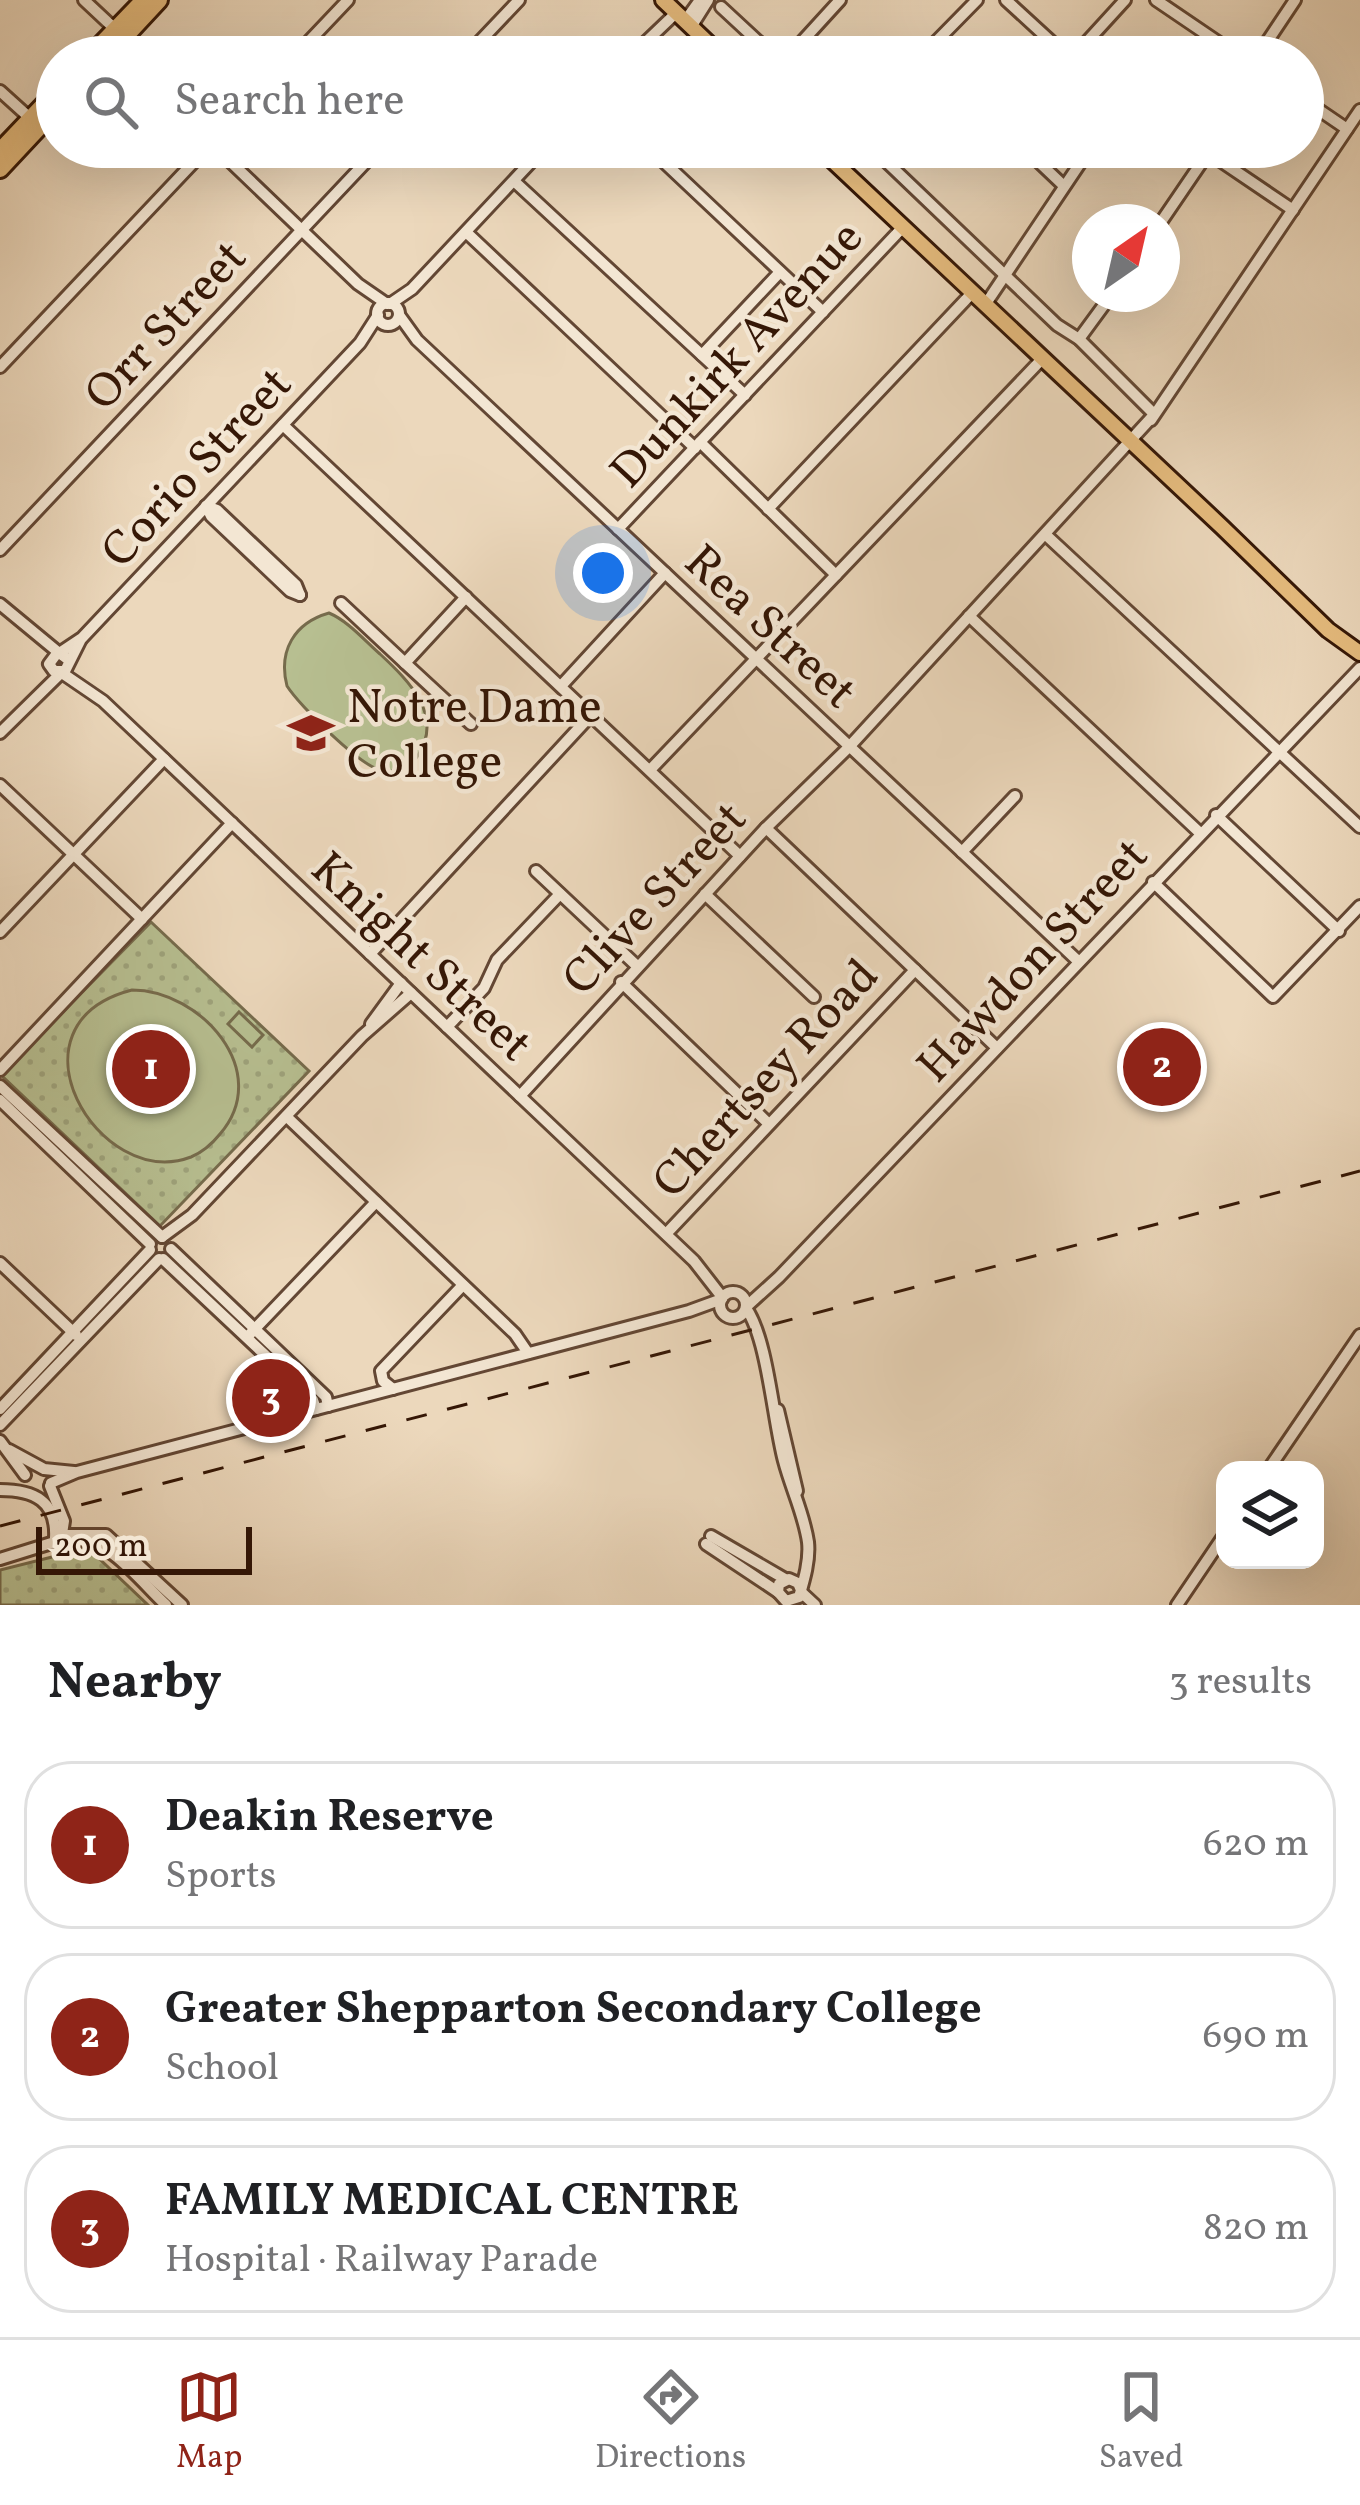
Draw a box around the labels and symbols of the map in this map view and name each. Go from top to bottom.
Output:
north arrow [1072,204,1180,312]
street label: Dunkirk Avenue [596,207,880,505]
street label: Orr Street [71,227,264,427]
street label: Corio Street [88,354,309,584]
street label: Rea Street [668,531,870,726]
your location [573,543,633,603]
place label: Notre Dame College [347,676,602,798]
school or university icon: Notre Dame College [286,708,336,758]
street label: Clive Street [549,788,764,1012]
street label: Hawdon Street [903,825,1165,1099]
street label: Knight Street [294,838,546,1079]
street label: Chertsey Road [639,946,896,1214]
pin: 2 [1123,1022,1201,1112]
pin: 1 [112,1024,190,1114]
pin: 3 [232,1353,310,1443]
scale bar [36,1521,252,1574]

